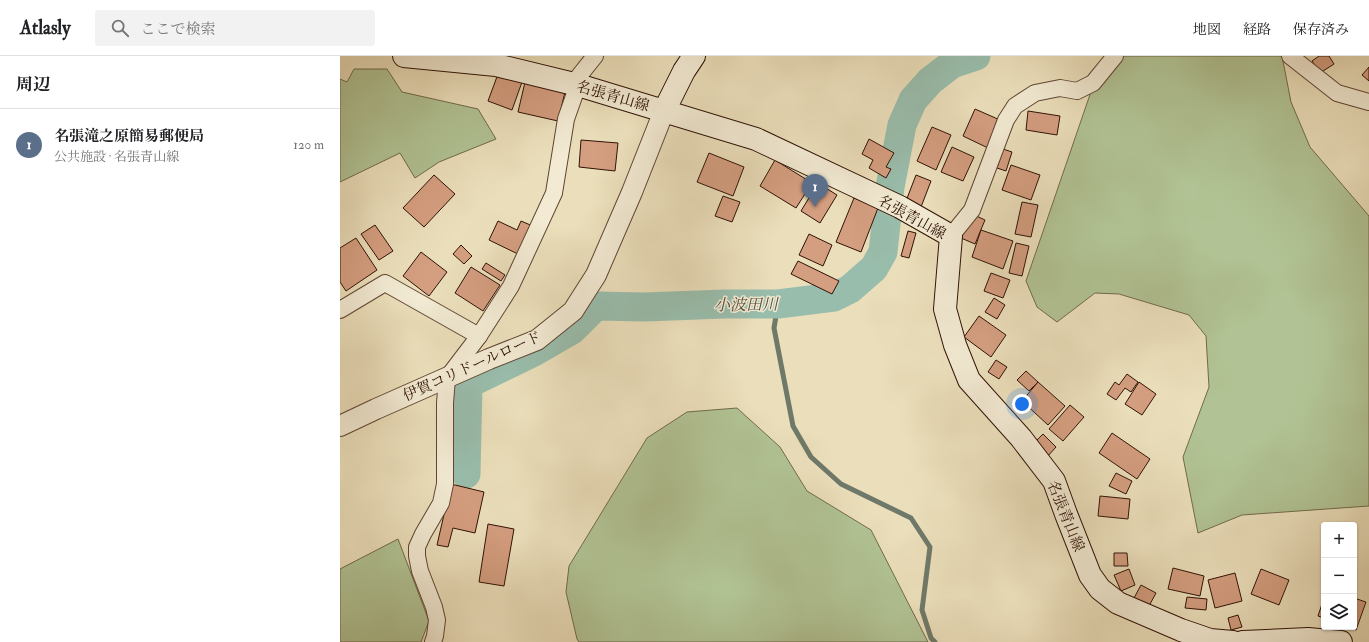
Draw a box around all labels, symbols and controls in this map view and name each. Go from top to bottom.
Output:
search box [95,10,375,46]
text: Atlasly [20,16,71,40]
icon: search [109,17,131,39]
text: ここで検索 [141,20,216,39]
text: 地図 [1193,21,1221,38]
text: 経路 [1243,21,1271,38]
text: 保存済み [1293,21,1349,38]
text: 周辺 [16,74,50,95]
street label: 名張青山線 [574,77,652,116]
text: 名張滝之原簡易郵便局 [54,127,204,146]
text: 1 [27,137,31,153]
text: 120 m [293,137,324,153]
text: 公共施設 · 名張青山線 [54,149,179,165]
pin: 1 [802,174,828,207]
street label: 名張青山線 [874,191,949,244]
water label: 小波田川 [714,294,780,316]
street label: 伊賀コリドールロード [400,327,544,406]
your location [1012,394,1032,414]
street label: 名張青山線 [1043,478,1088,555]
map controls [1321,522,1357,630]
button: + [1321,522,1357,558]
button: − [1321,558,1357,594]
button: layers [1321,594,1357,630]

